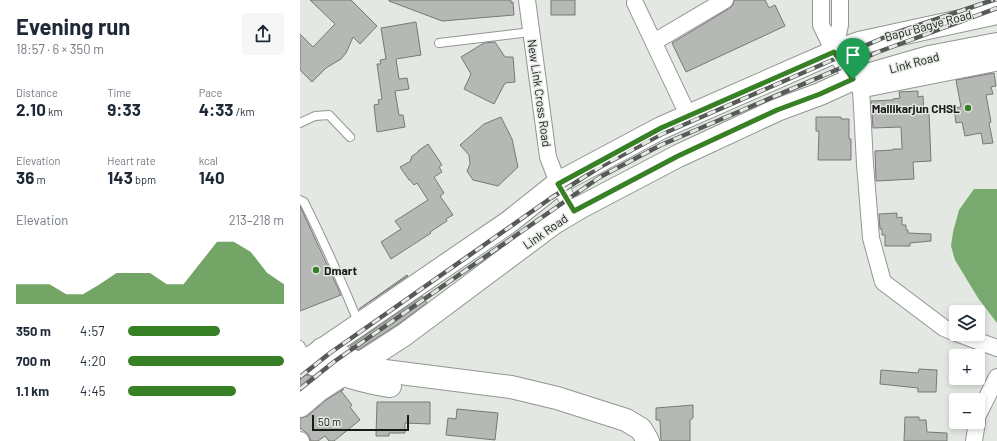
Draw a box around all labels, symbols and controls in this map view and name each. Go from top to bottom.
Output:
street label: Bapu Bagve Road [883,7,973,43]
text: Evening run [16,13,130,39]
button: share [242,13,284,55]
street label: New Link Cross Road [526,38,554,148]
pin [836,38,870,79]
text: 18:57 · 6 × 350 m [16,41,104,57]
icon: arrive [842,44,864,66]
street label: Link Road [887,49,941,75]
text: Distance [16,86,58,99]
text: Time [107,86,131,99]
text: Pace [199,86,222,99]
text: 2.10 [16,99,46,119]
text: 9:33 [107,99,141,119]
text: 4:33 [199,99,234,119]
place label: Mallikarjun CHSL [872,101,960,115]
marker: Mallikarjun CHSL [963,103,973,113]
text: km [46,105,63,118]
text: /km [234,105,255,118]
text: Elevation [16,154,60,167]
text: Heart rate [107,154,156,167]
text: kcal [199,154,218,167]
text: 36 [16,167,34,187]
text: 143 [107,167,133,187]
text: 140 [199,167,225,187]
text: m [34,173,46,186]
text: bpm [133,173,156,186]
street label: Link Road [520,211,570,251]
text: Elevation [16,212,68,228]
text: 213–218 m [229,212,284,228]
place label: Dmart [324,263,357,277]
marker: Dmart [311,265,321,275]
map controls [949,305,985,429]
button: layers [949,305,985,341]
text: 350 m [16,323,51,339]
text: 4:57 [80,323,104,339]
button: + [949,349,985,385]
text: 700 m [16,353,51,369]
text: 4:20 [80,353,106,369]
text: 1.1 km [16,383,49,399]
text: 4:45 [80,383,105,399]
button: − [949,393,985,429]
scale bar [312,413,409,432]
text: 50 m [318,415,341,428]

